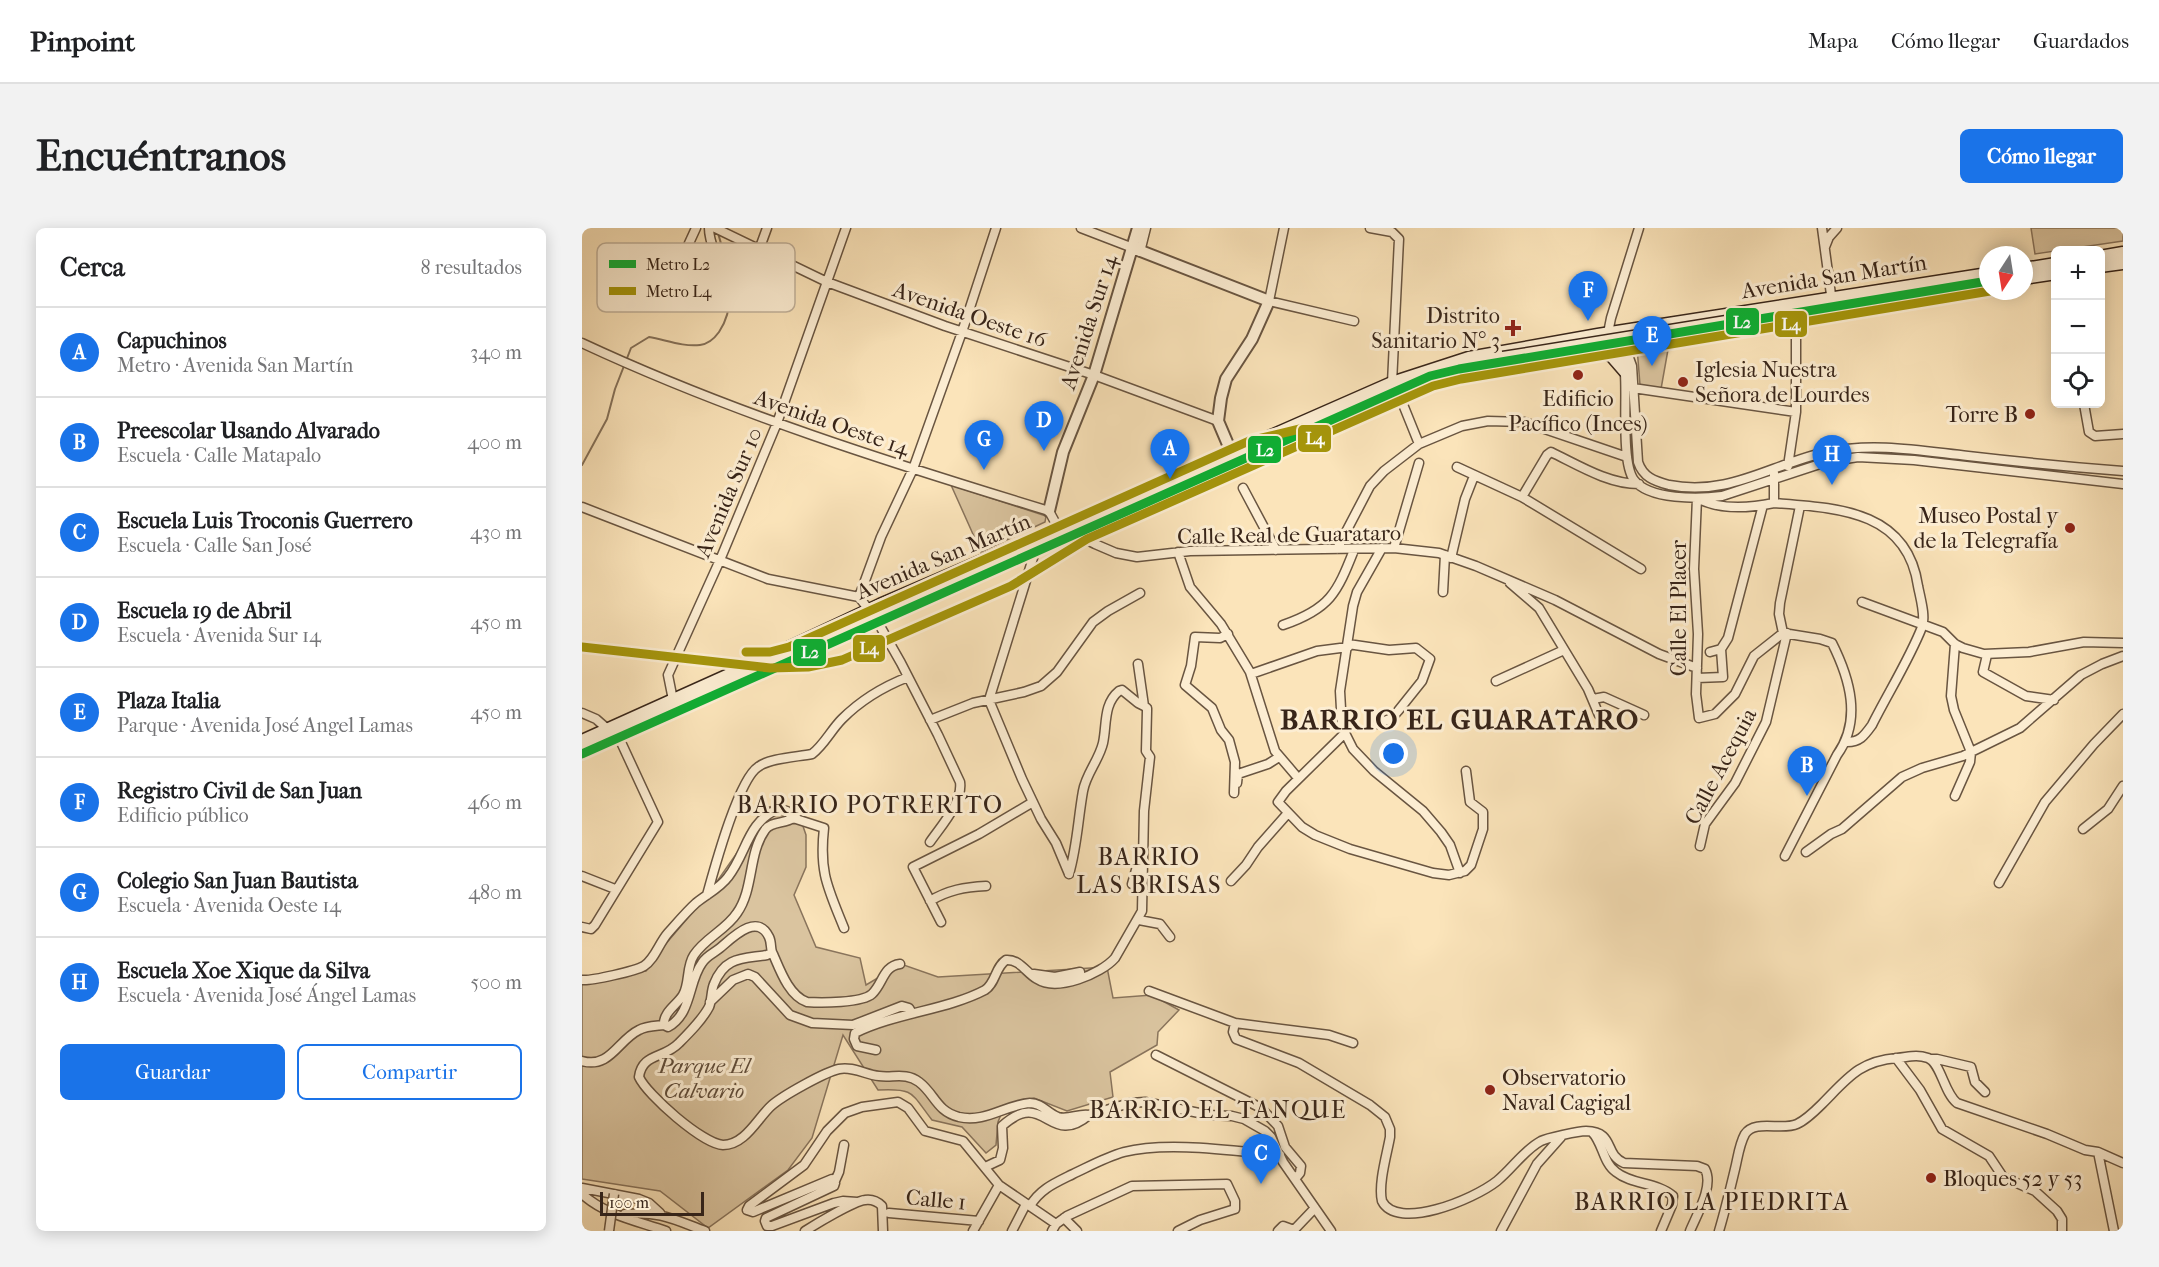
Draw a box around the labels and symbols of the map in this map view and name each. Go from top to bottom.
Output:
legend [597,243,795,312]
north arrow [1979,246,2033,300]
street label: Avenida San Martín [1739,249,1929,305]
street label: Avenida Sur 14 [1055,251,1123,394]
text: Metro L2 [646,255,710,274]
pin: F [1568,272,1608,321]
street label: Avenida Oeste 16 [888,276,1050,353]
text: Metro L4 [646,282,712,301]
place label: Distrito Sanitario N° 3 [1371,303,1500,354]
line badge: L2 [1725,307,1760,336]
line badge: L4 [1774,310,1808,338]
text: L2 [1733,313,1751,332]
text: L4 [1781,315,1802,335]
pin: E [1632,316,1672,366]
marker: Distrito Sanitario N° 3 [1504,319,1522,337]
place label: Iglesia Nuestra Señora de Lourdes [1695,357,1870,408]
marker: Edificio Pacífico (Inces) [1571,368,1585,382]
marker: Iglesia Nuestra Señora de Lourdes [1676,375,1690,389]
street label: Avenida Oeste 14 [750,384,913,462]
place label: Edificio Pacífico (Inces) [1508,386,1648,437]
pin: D [1024,402,1064,451]
place label: Torre B [1946,402,2018,428]
marker: Torre B [2023,407,2037,421]
pin: G [964,420,1004,470]
street label: Avenida Sur 10 [689,423,768,562]
line badge: L4 [1297,424,1332,453]
text: L4 [1305,429,1326,449]
pin: A [1150,430,1190,479]
line badge: L2 [1247,435,1282,464]
pin: H [1812,436,1852,485]
text: L2 [1256,441,1274,460]
place label: Museo Postal y de la Telegrafía [1914,503,2059,554]
street label: Avenida San Martín [851,508,1035,606]
street label: Calle Real de Guarataro [1177,520,1401,550]
marker: Museo Postal y de la Telegrafía [2063,521,2077,535]
street label: Calle El Placer [1666,539,1692,676]
line badge: L4 [852,634,886,663]
line badge: L2 [792,638,827,667]
text: L4 [859,639,880,659]
text: L2 [801,643,819,662]
district label: BARRIO EL GUARATARO [1280,703,1640,736]
street label: Calle Acequia [1679,703,1763,829]
your location [1379,739,1408,768]
pin: B [1788,746,1826,796]
district label: BARRIO POTRERITO [737,791,1003,819]
district label: BARRIO LAS BRISAS [1076,843,1222,899]
park label: Parque El Calvario [657,1053,753,1104]
place label: Observatorio Naval Cagigal [1502,1065,1631,1116]
marker: Observatorio Naval Cagigal [1483,1083,1497,1097]
district label: BARRIO EL TANQUE [1089,1096,1347,1124]
pin: C [1242,1134,1280,1184]
place label: Bloques 52 y 53 [1943,1166,2082,1192]
marker: Bloques 52 y 53 [1924,1171,1938,1185]
street label: Calle 1 [905,1184,967,1216]
district label: BARRIO LA PIEDRITA [1574,1188,1850,1216]
scale bar [600,1189,704,1216]

